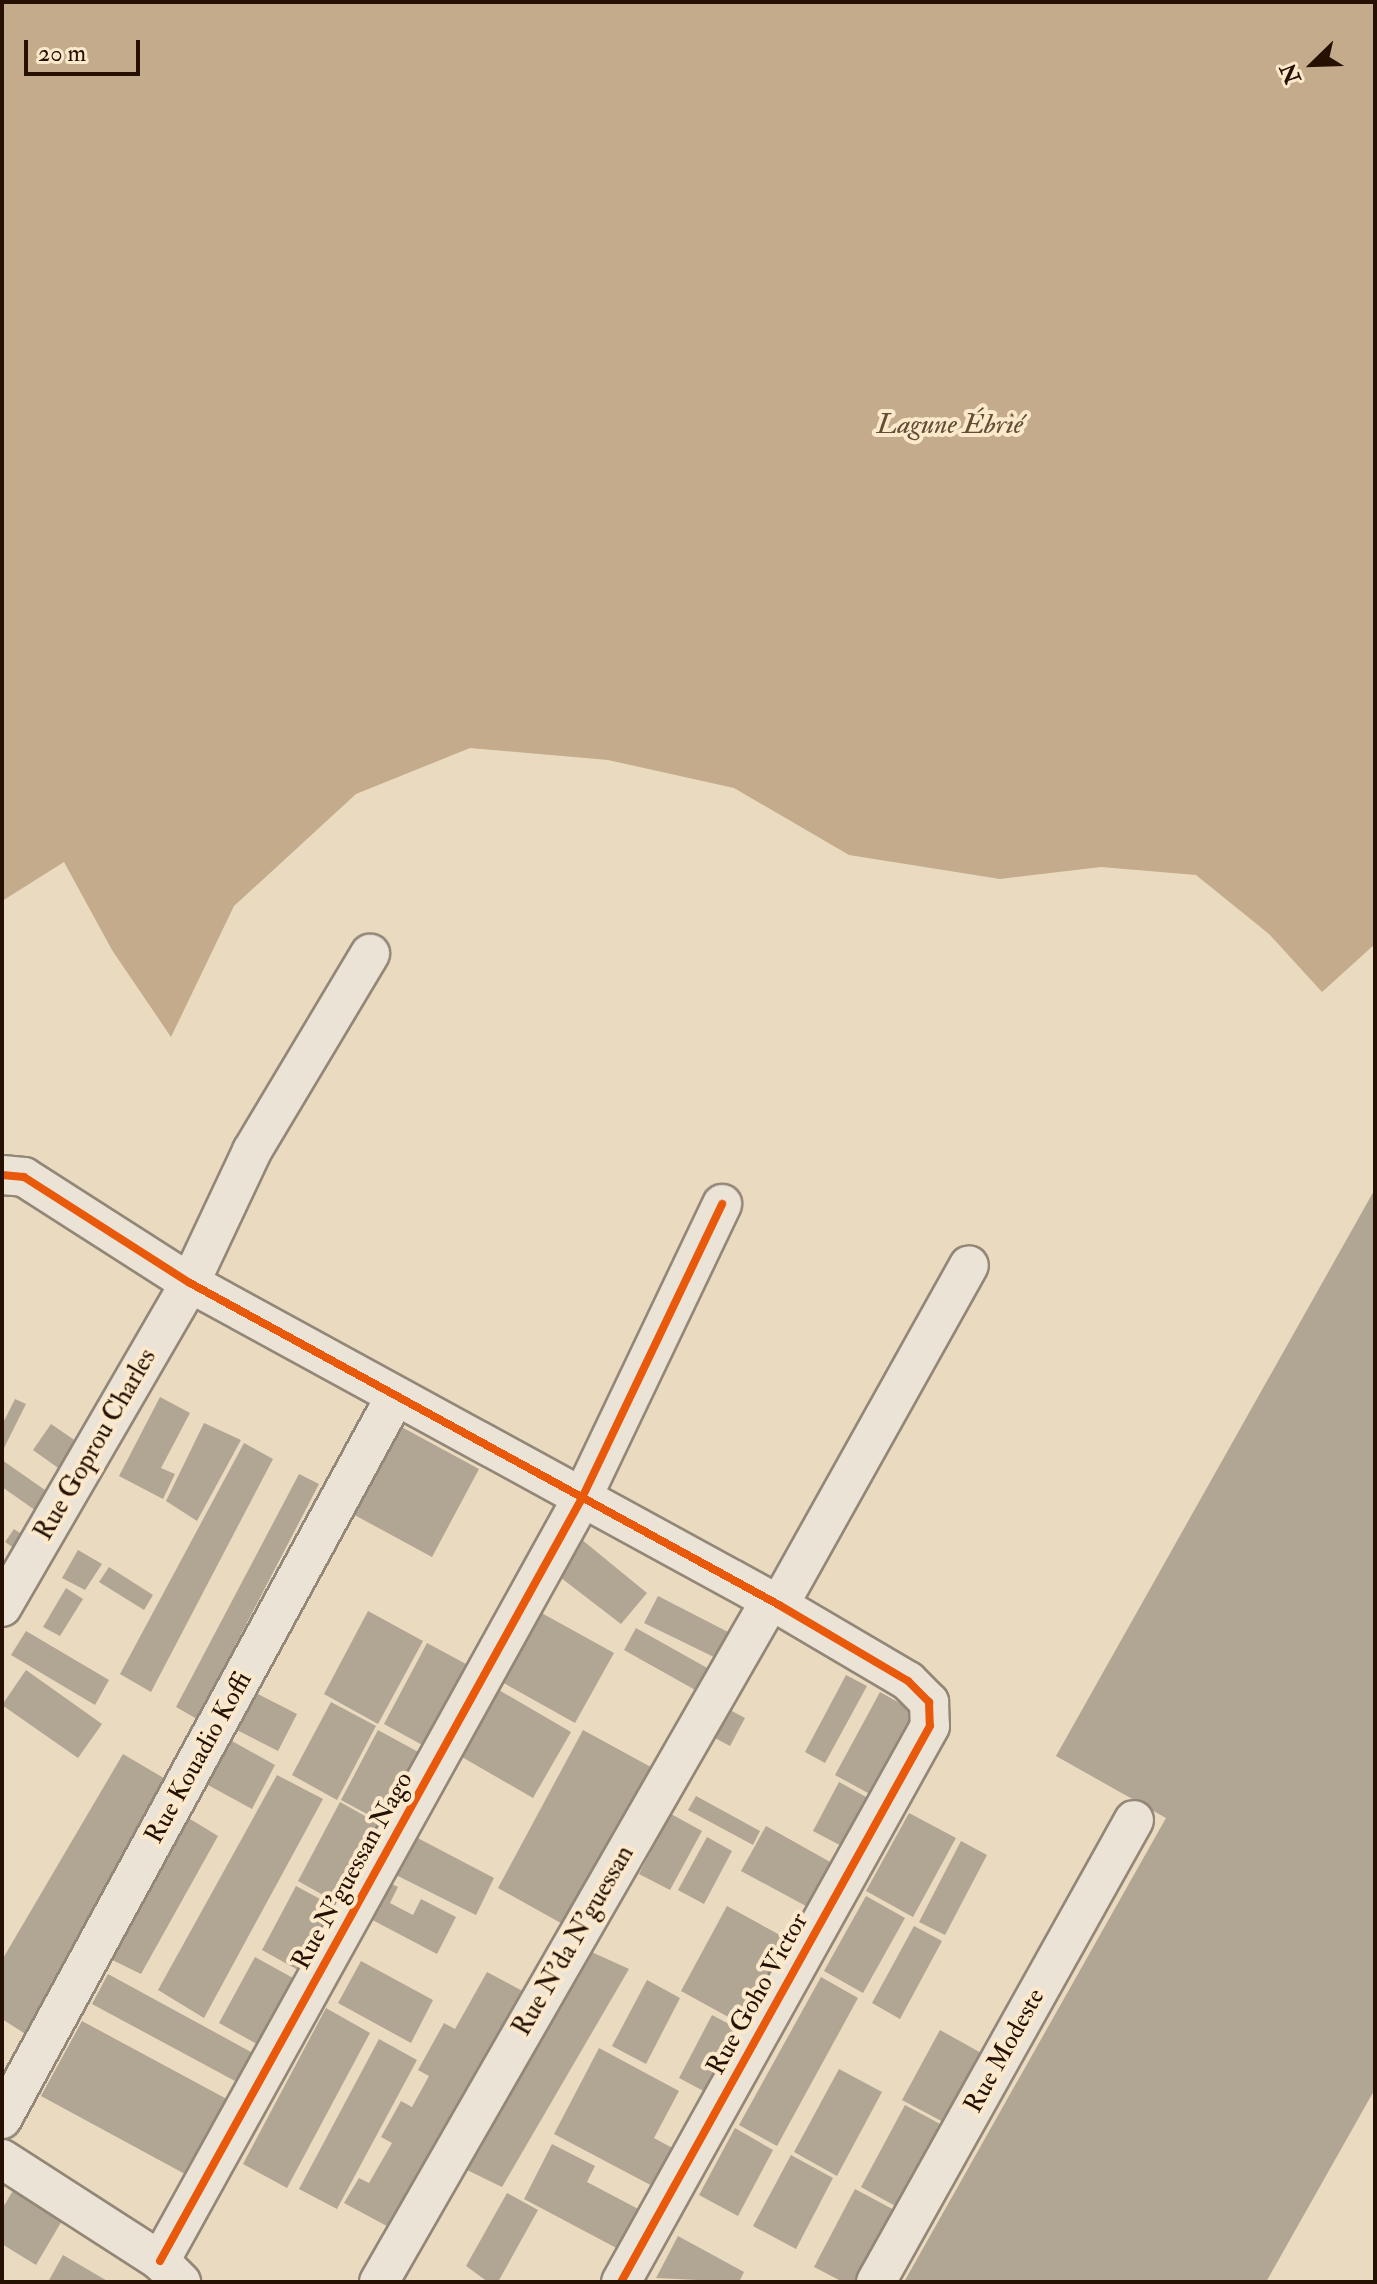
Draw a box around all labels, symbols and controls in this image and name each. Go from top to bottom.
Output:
scale bar [28,24,144,74]
north arrow [1273,24,1353,104]
text: 20 m [38,38,86,69]
text: N [1274,59,1308,88]
water label: Lagune Ébrié [877,408,1023,442]
street label: Rue Goprou Charles [29,1344,163,1546]
street label: Rue Kouadio Koffi [139,1667,259,1849]
street label: Rue N'guessan Nago [286,1767,420,1975]
street label: Rue N'da N'guessan [507,1840,641,2042]
street label: Rue Goho Victor [701,1908,815,2080]
street label: Rue Modeste [958,1983,1052,2119]

